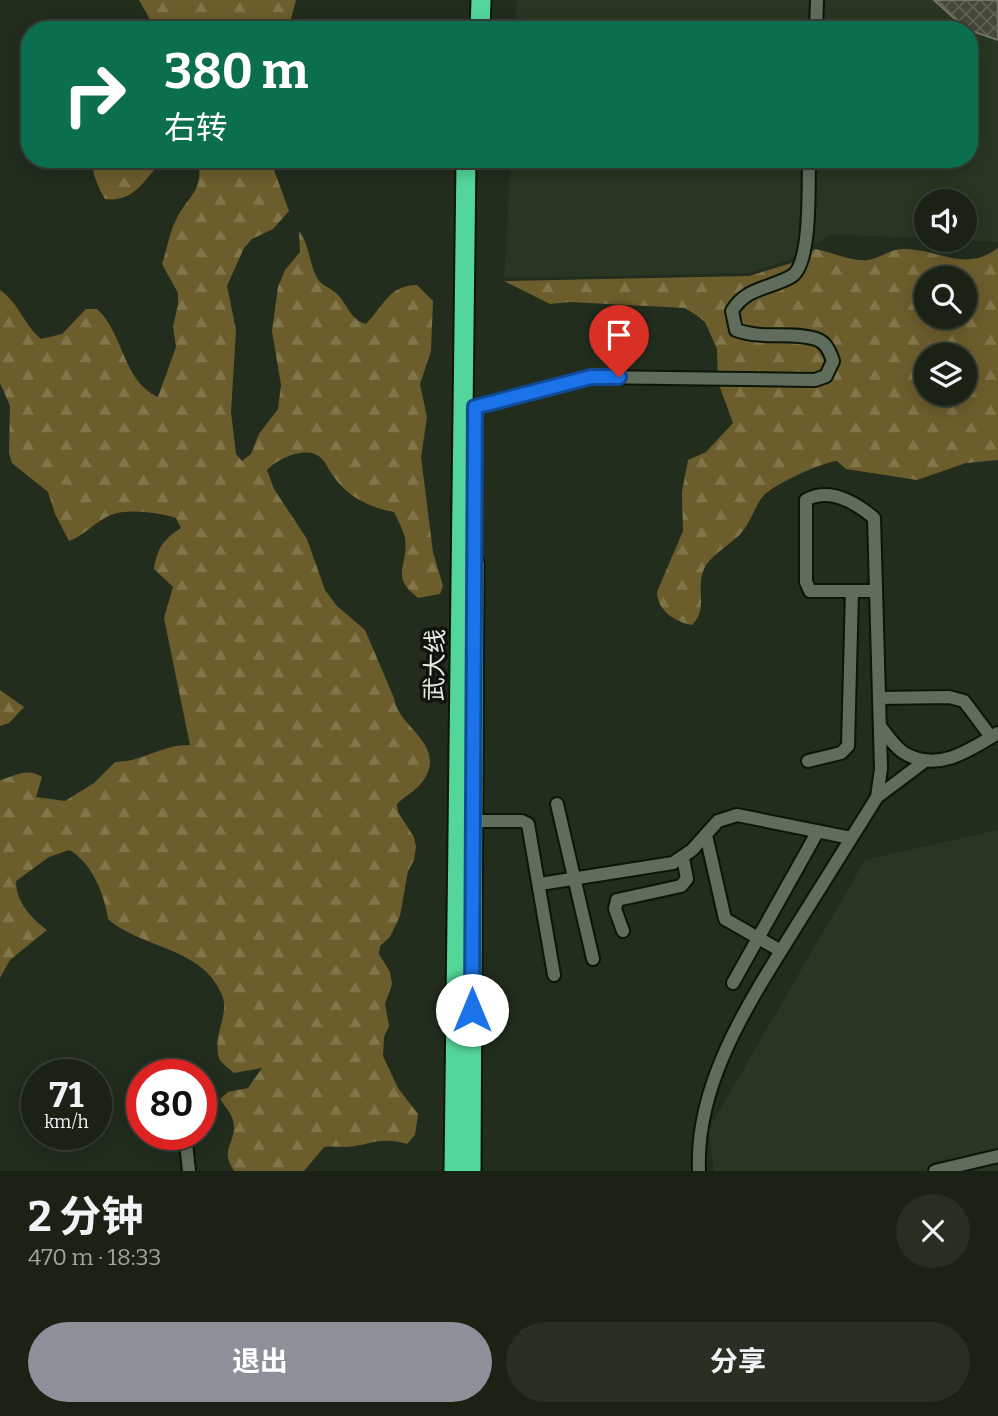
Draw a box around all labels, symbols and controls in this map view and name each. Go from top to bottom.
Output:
text: 380 m [164,42,308,101]
icon: right [49,49,140,140]
text: 右转 [164,109,228,147]
map controls [914,189,977,406]
button: sound [914,189,977,252]
button: search [914,266,977,329]
pin [589,305,649,377]
icon: arrive [600,316,638,354]
button: layers [914,343,977,406]
street label: 武大线 [420,629,450,701]
position arrow [435,973,509,1047]
speed limit sign: 80 [126,1059,217,1150]
text: 71 [49,1074,84,1116]
text: km/h [44,1111,89,1133]
text: 2 分钟 [28,1192,143,1242]
button: close [896,1194,970,1268]
text: 470 m · 18:33 [28,1243,161,1271]
button: 退出 [28,1322,492,1402]
button: 分享 [506,1322,970,1402]

